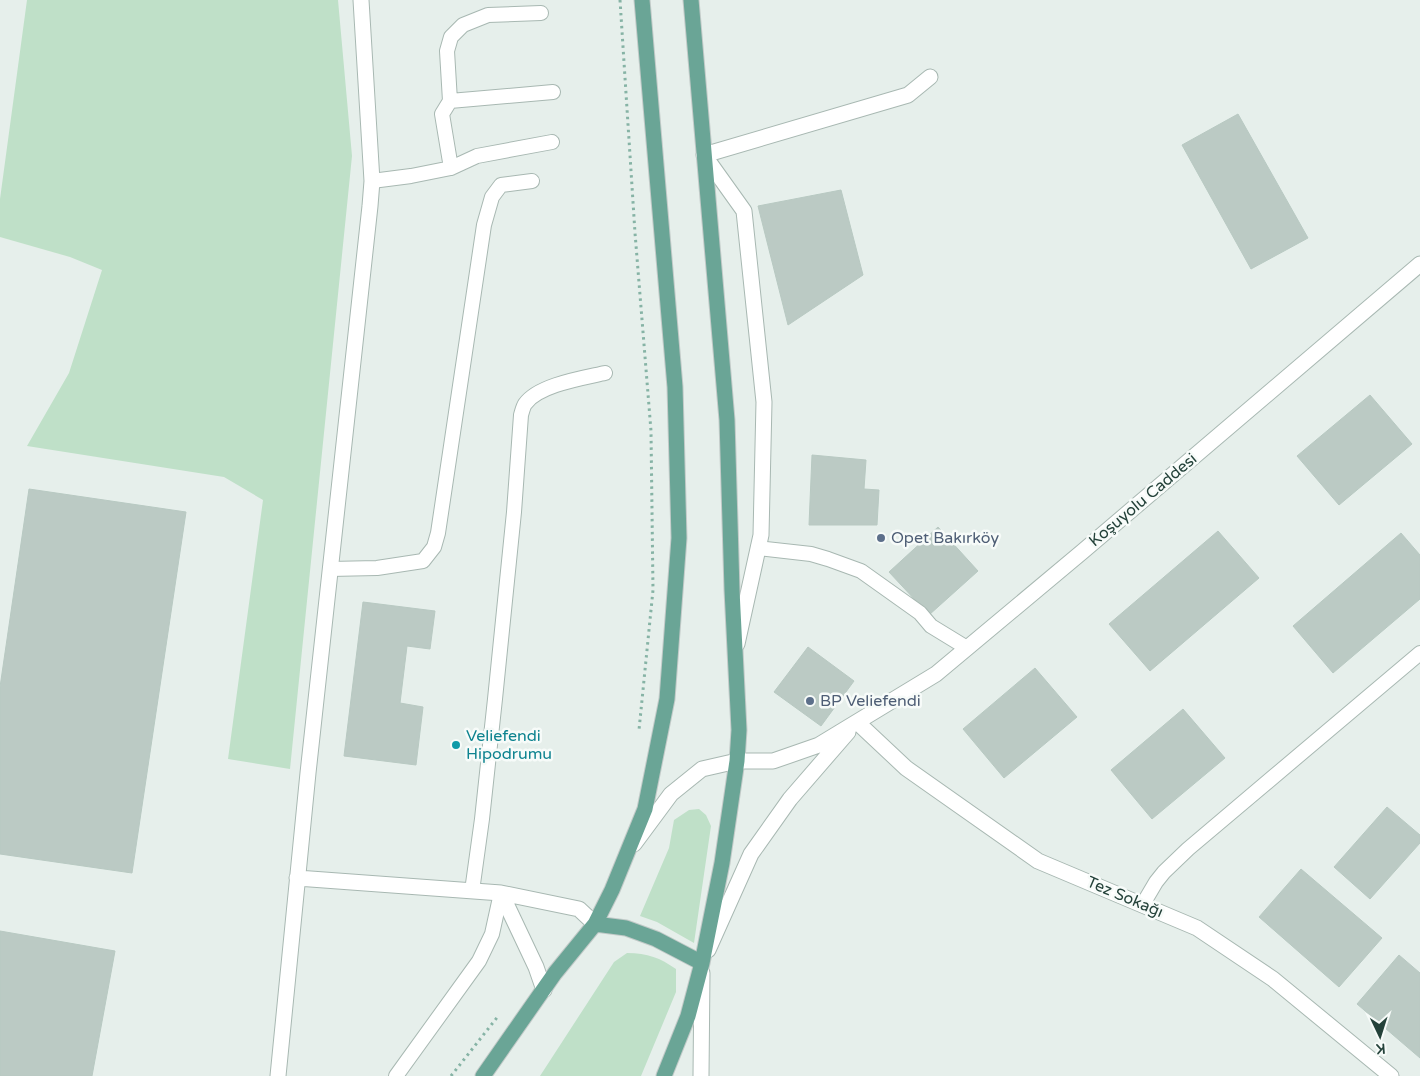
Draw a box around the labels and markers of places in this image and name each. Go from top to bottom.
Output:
place label: Opet Bakırköy [891,528,999,548]
marker: Opet Bakırköy [875,532,887,544]
place label: BP Veliefendi [820,691,921,711]
marker: BP Veliefendi [804,695,816,707]
place label: Veliefendi Hipodrumu [466,726,552,764]
marker: Veliefendi Hipodrumu [450,739,462,751]

